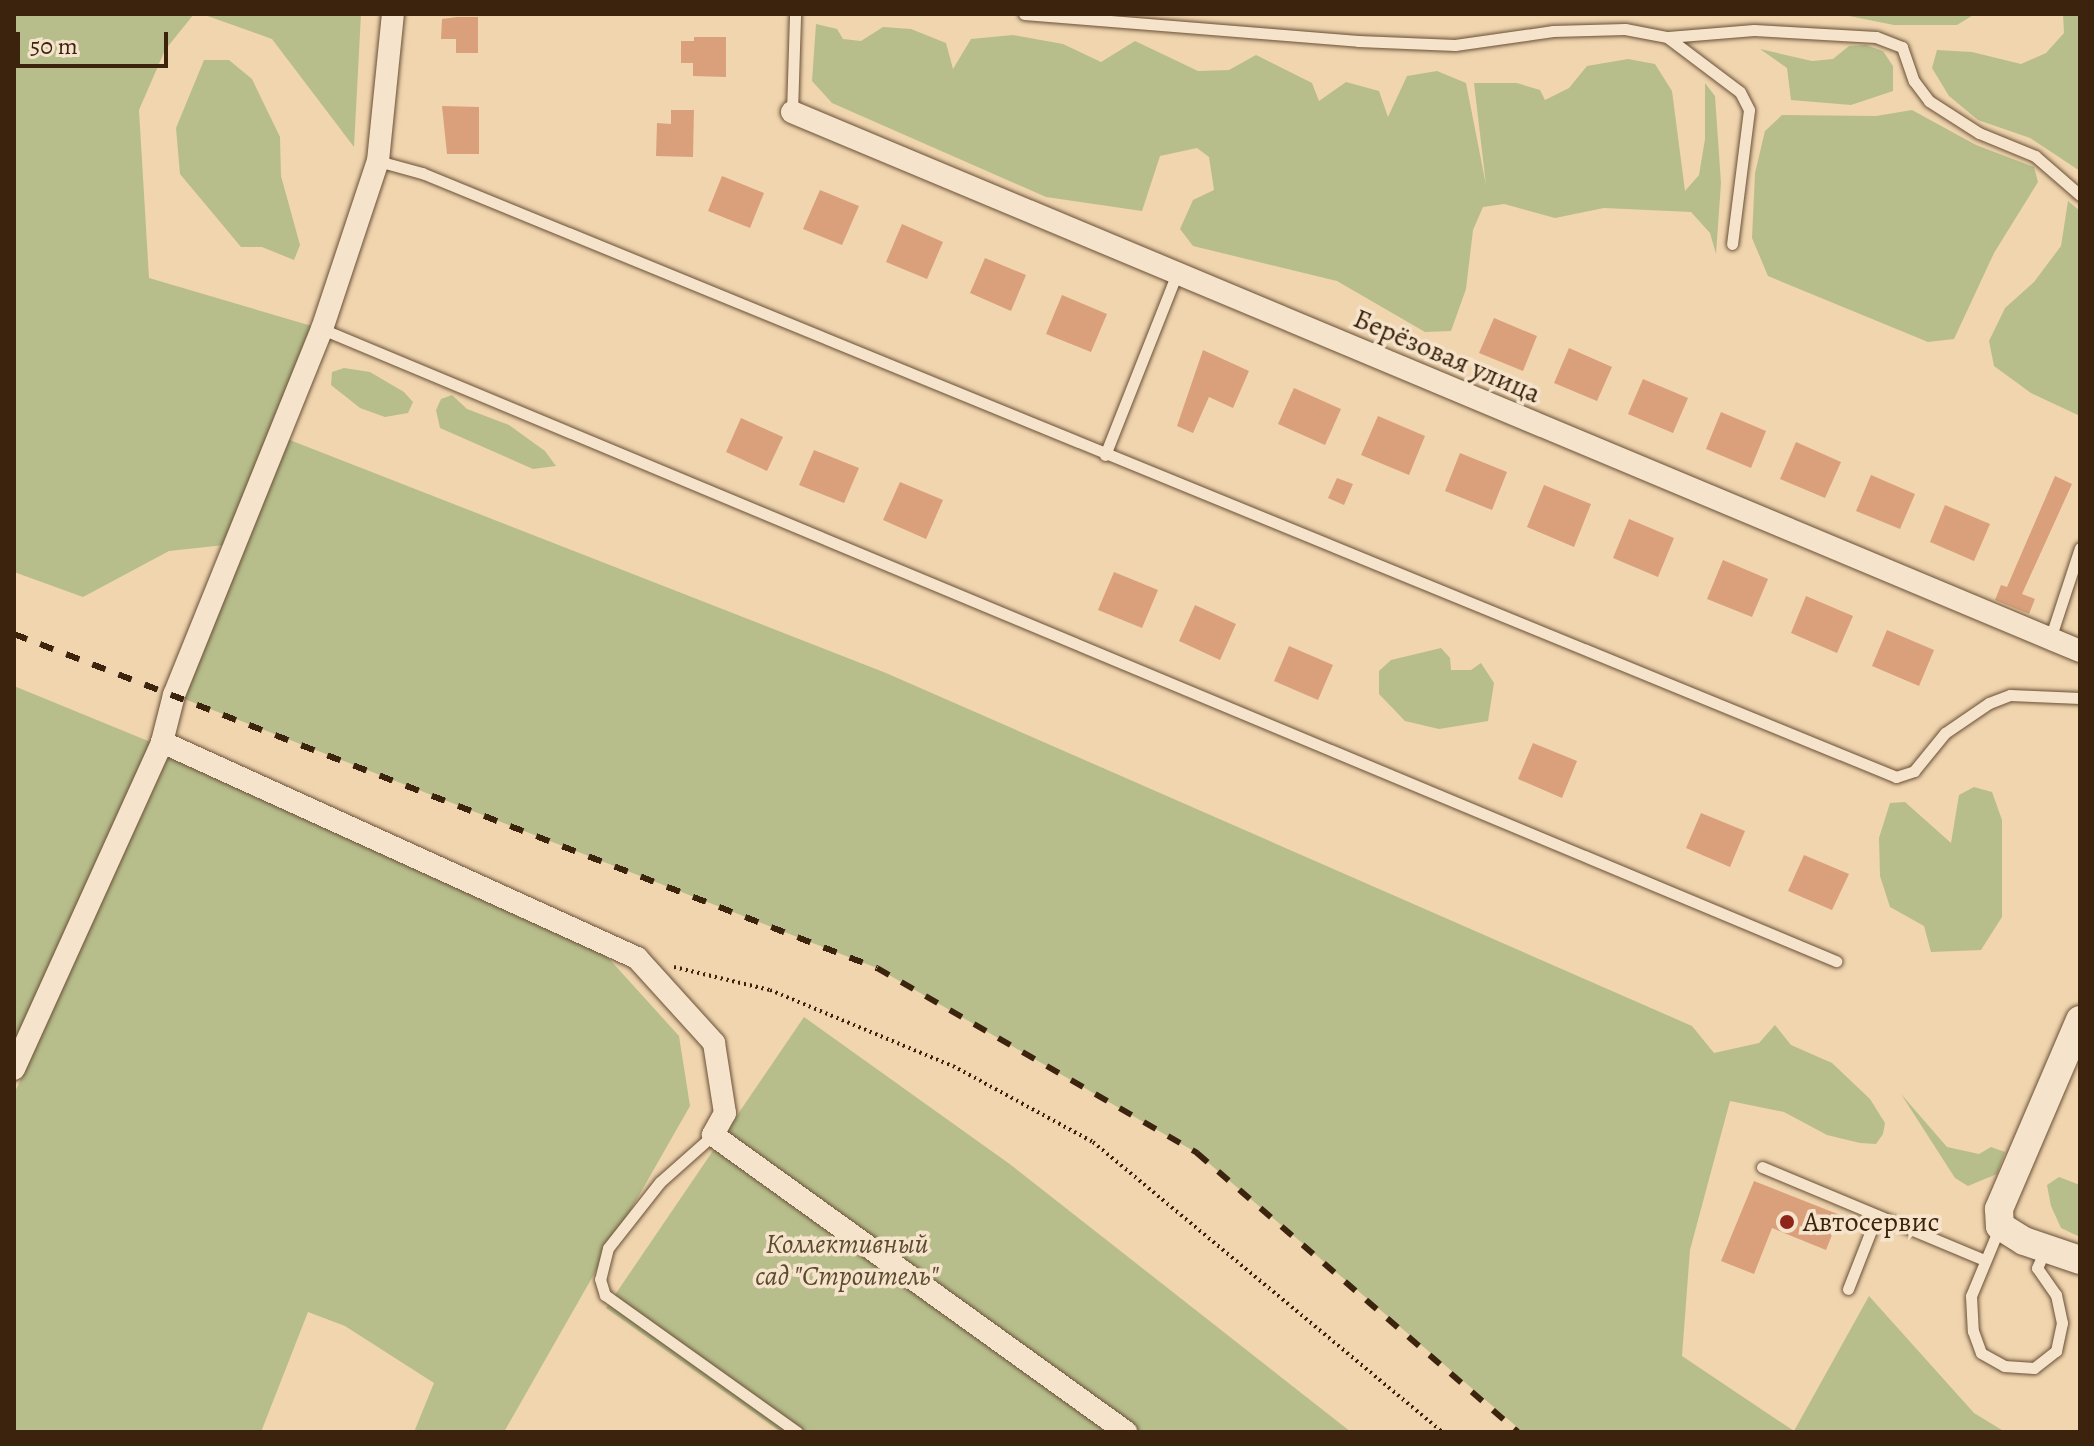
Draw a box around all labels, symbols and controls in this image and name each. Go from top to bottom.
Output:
scale bar [20,16,172,66]
text: 50 m [30,30,78,62]
street label: Берёзовая улица [1348,301,1546,411]
place label: Автосервис [1803,1205,1940,1239]
marker: Автосервис [1778,1213,1796,1231]
park label: Коллективный сад "Строитель" [755,1227,939,1293]

